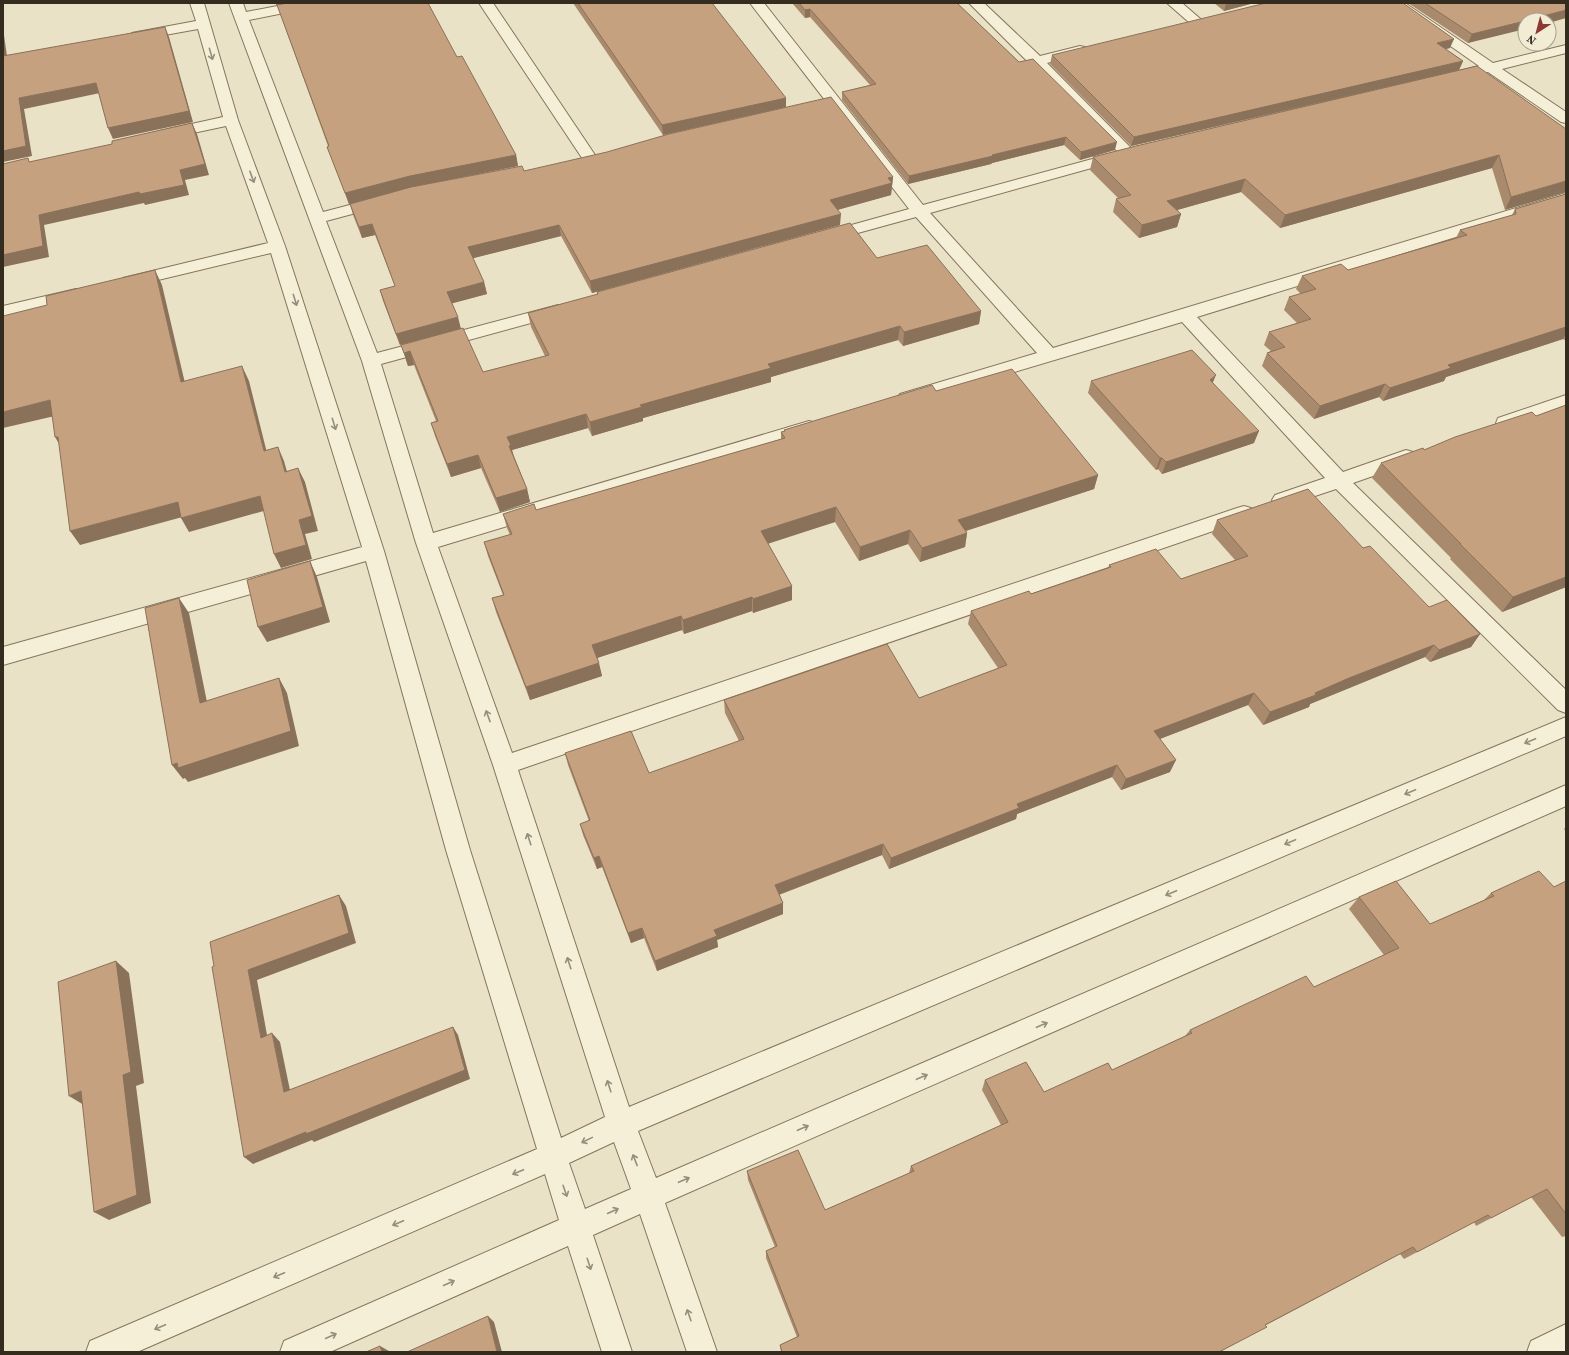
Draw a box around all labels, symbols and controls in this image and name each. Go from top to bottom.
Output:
north arrow [1517,12,1557,52]
text: N [1524,31,1539,48]
one-way arrow [208,47,215,60]
one-way arrow [249,171,256,184]
one-way arrow [291,294,299,306]
one-way arrow [330,418,338,430]
one-way arrow [483,710,491,722]
one-way arrow [1524,738,1536,746]
one-way arrow [1405,789,1417,796]
one-way arrow [525,833,532,846]
one-way arrow [1285,839,1297,846]
one-way arrow [1165,889,1177,897]
one-way arrow [565,956,572,969]
one-way arrow [1035,1021,1047,1028]
one-way arrow [916,1072,928,1080]
one-way arrow [605,1080,612,1093]
one-way arrow [797,1124,809,1132]
one-way arrow [582,1137,594,1144]
one-way arrow [630,1154,638,1166]
one-way arrow [512,1169,524,1176]
one-way arrow [678,1176,690,1183]
one-way arrow [562,1185,570,1197]
one-way arrow [606,1207,618,1214]
one-way arrow [393,1220,405,1228]
one-way arrow [586,1257,593,1270]
one-way arrow [274,1272,286,1279]
one-way arrow [443,1279,455,1287]
one-way arrow [685,1310,693,1322]
one-way arrow [154,1324,166,1331]
one-way arrow [324,1332,336,1339]

